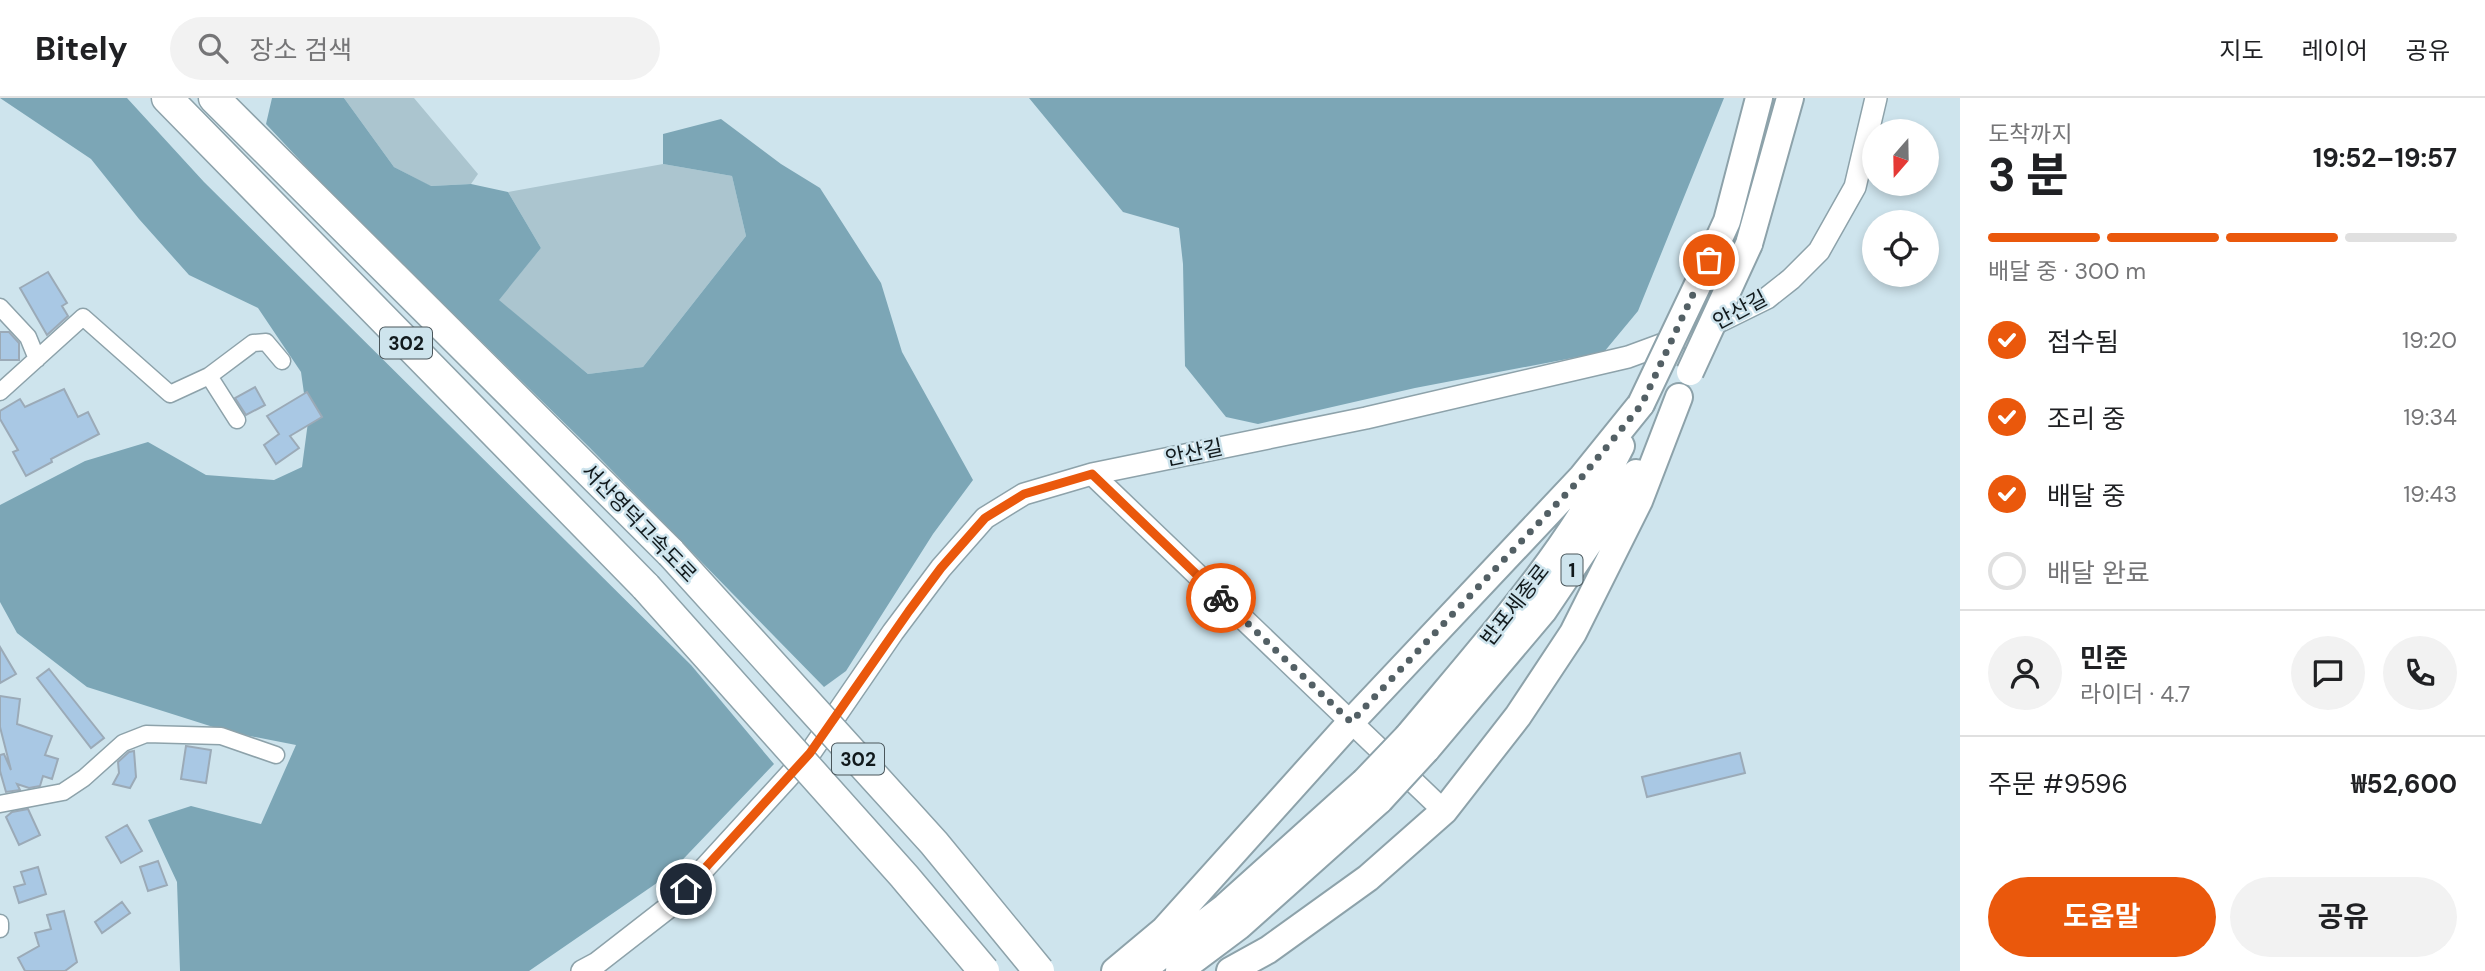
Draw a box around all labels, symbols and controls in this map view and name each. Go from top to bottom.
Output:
search box [170,17,660,80]
text: Bitely [35,27,128,70]
icon: search [194,29,232,67]
text: 장소 검색 [250,33,352,67]
text: 지도 [2219,35,2264,66]
text: 레이어 [2302,35,2368,66]
text: 공유 [2406,35,2450,66]
north arrow [1862,119,1939,196]
map controls [1862,119,1939,287]
text: 도착까지 [1988,119,2073,149]
text: 19:52–19:57 [2313,141,2457,175]
text: 3 분 [1988,145,2069,205]
button: locate [1862,210,1939,287]
pin [1679,230,1739,290]
icon: bag [1690,241,1728,279]
text: 배달 중 · 300 m [1988,256,2146,286]
street label: 안산길 [1708,284,1772,336]
icon: check [1988,321,2026,359]
text: 접수됨 [2047,325,2119,359]
text: 19:20 [2402,325,2457,355]
road number: 302 [380,328,432,358]
icon: check [1988,398,2026,436]
text: 조리 중 [2047,402,2126,436]
text: 19:34 [2403,402,2457,432]
street label: 안산길 [1163,433,1225,473]
street label: 서산영덕고속도로 [575,458,703,588]
icon: check [1988,475,2026,513]
text: 배달 중 [2047,479,2126,513]
text: 19:43 [2403,479,2457,509]
road number: 1 [1562,555,1582,586]
text: 배달 완료 [2047,556,2150,590]
street label: 반포세종로 [1474,558,1556,652]
courier [1186,563,1256,633]
icon: bike [1202,579,1240,617]
button: person [1988,636,2062,710]
button: chat [2291,636,2365,710]
button: phone [2383,636,2457,710]
text: 민준 [2080,641,2128,675]
text: 라이더 · 4.7 [2080,679,2190,709]
road number: 302 [832,744,884,774]
text: 주문 #9596 [1988,767,2128,801]
text: ₩52,600 [2351,767,2457,801]
pin [656,859,716,919]
icon: home [667,870,705,908]
button: 도움말 [1988,877,2216,957]
button: 공유 [2230,877,2457,957]

